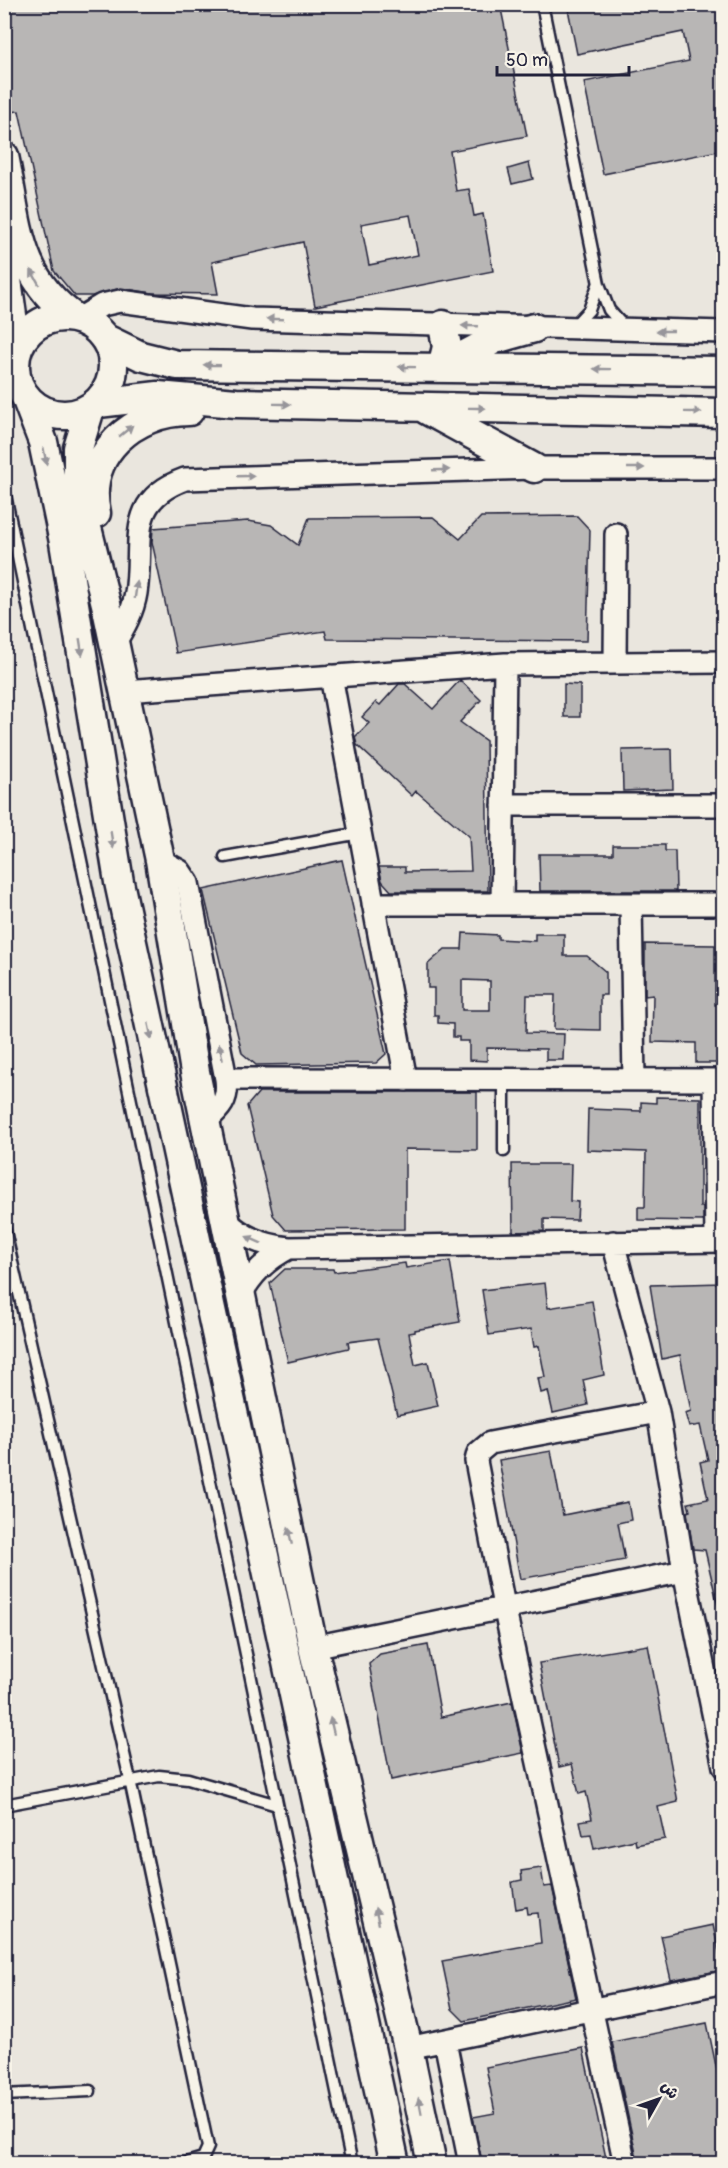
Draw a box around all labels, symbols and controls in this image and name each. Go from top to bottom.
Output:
scale bar [497,39,629,77]
text: 50 m [506,49,548,72]
one-way arrow [30,268,40,285]
one-way arrow [266,315,285,324]
one-way arrow [461,322,480,331]
one-way arrow [656,326,675,336]
one-way arrow [203,360,222,370]
one-way arrow [398,362,417,372]
one-way arrow [593,364,612,373]
one-way arrow [272,399,291,409]
one-way arrow [467,403,486,413]
one-way arrow [683,407,702,417]
one-way arrow [118,426,133,438]
one-way arrow [41,446,50,465]
one-way arrow [626,463,645,473]
one-way arrow [431,465,450,475]
one-way arrow [236,471,255,480]
one-way arrow [131,581,140,600]
one-way arrow [76,638,85,657]
one-way arrow [108,830,117,849]
one-way arrow [146,1022,155,1041]
one-way arrow [216,1042,225,1061]
one-way arrow [244,1235,262,1245]
one-way arrow [285,1526,294,1545]
one-way arrow [326,1717,336,1736]
one-way arrow [372,1907,382,1925]
north arrow [629,2069,689,2129]
text: ش [656,2077,683,2103]
one-way arrow [415,2096,424,2115]

